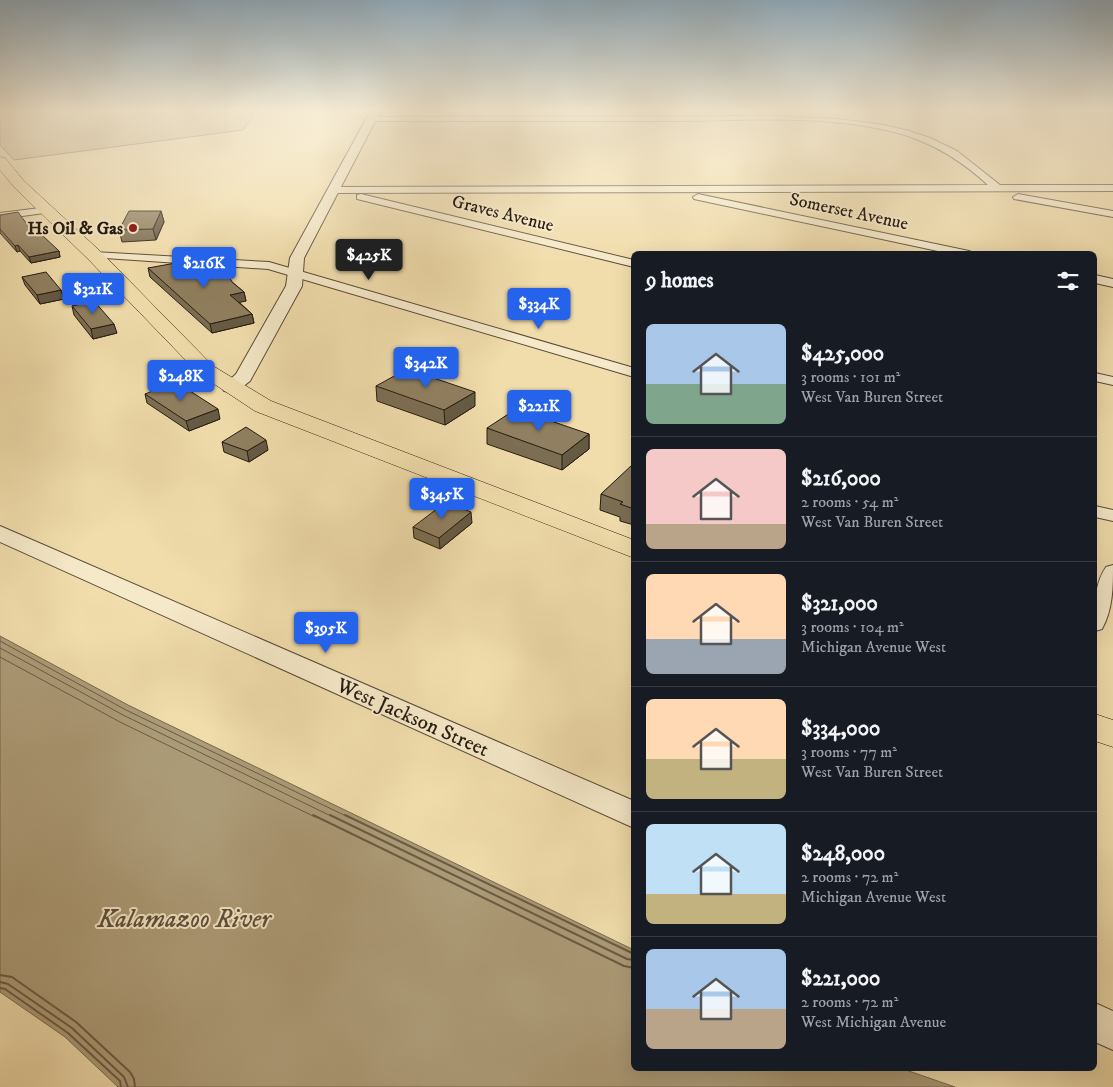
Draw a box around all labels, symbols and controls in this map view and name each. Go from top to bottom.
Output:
street label: Somerset Avenue [787,189,910,235]
street label: Graves Avenue [450,191,556,237]
place label: Hs Oil & Gas [27,218,123,240]
marker: Hs Oil & Gas [127,222,139,234]
pin: $425K [334,238,404,281]
text: $425K [347,245,391,265]
pin: $216K [169,246,239,289]
text: $216K [183,253,225,273]
icon: filters [1054,267,1082,295]
text: 9 homes [646,268,714,294]
pin: $321K [58,272,128,315]
text: $321K [73,279,113,299]
pin: $334K [504,288,574,330]
text: $334K [518,294,560,314]
text: $425,000 [801,341,884,367]
icon: home [686,344,746,404]
pin: $342K [391,346,461,389]
text: $342K [404,353,448,373]
pin: $248K [146,360,216,402]
text: $248K [158,366,204,386]
text: 3 rooms · 101 m² [801,367,900,387]
text: West Van Buren Street [801,387,943,407]
pin: $221K [504,390,574,432]
text: $221K [518,396,560,416]
text: $216,000 [801,466,881,492]
icon: home [686,469,746,529]
pin: $345K [407,478,477,520]
text: $345K [421,484,464,504]
text: 2 rooms · 54 m² [801,492,898,512]
text: West Van Buren Street [801,512,943,532]
text: $321,000 [801,591,878,617]
icon: home [686,594,746,654]
pin: $395K [291,612,361,654]
text: 3 rooms · 104 m² [801,617,904,637]
text: $395K [305,618,347,638]
text: Michigan Avenue West [801,637,946,657]
street label: West Jackson Street [332,672,493,763]
text: $334,000 [801,716,880,742]
icon: home [686,719,746,779]
text: 3 rooms · 77 m² [801,742,897,762]
text: West Van Buren Street [801,762,943,782]
text: $248,000 [801,841,885,867]
icon: home [686,844,746,904]
text: 2 rooms · 72 m² [801,867,898,887]
text: Michigan Avenue West [801,887,946,907]
water label: Kalamazoo River [97,903,272,936]
text: $221,000 [801,966,880,992]
icon: home [686,969,746,1029]
text: 2 rooms · 72 m² [801,992,898,1012]
text: West Michigan Avenue [801,1012,946,1032]

